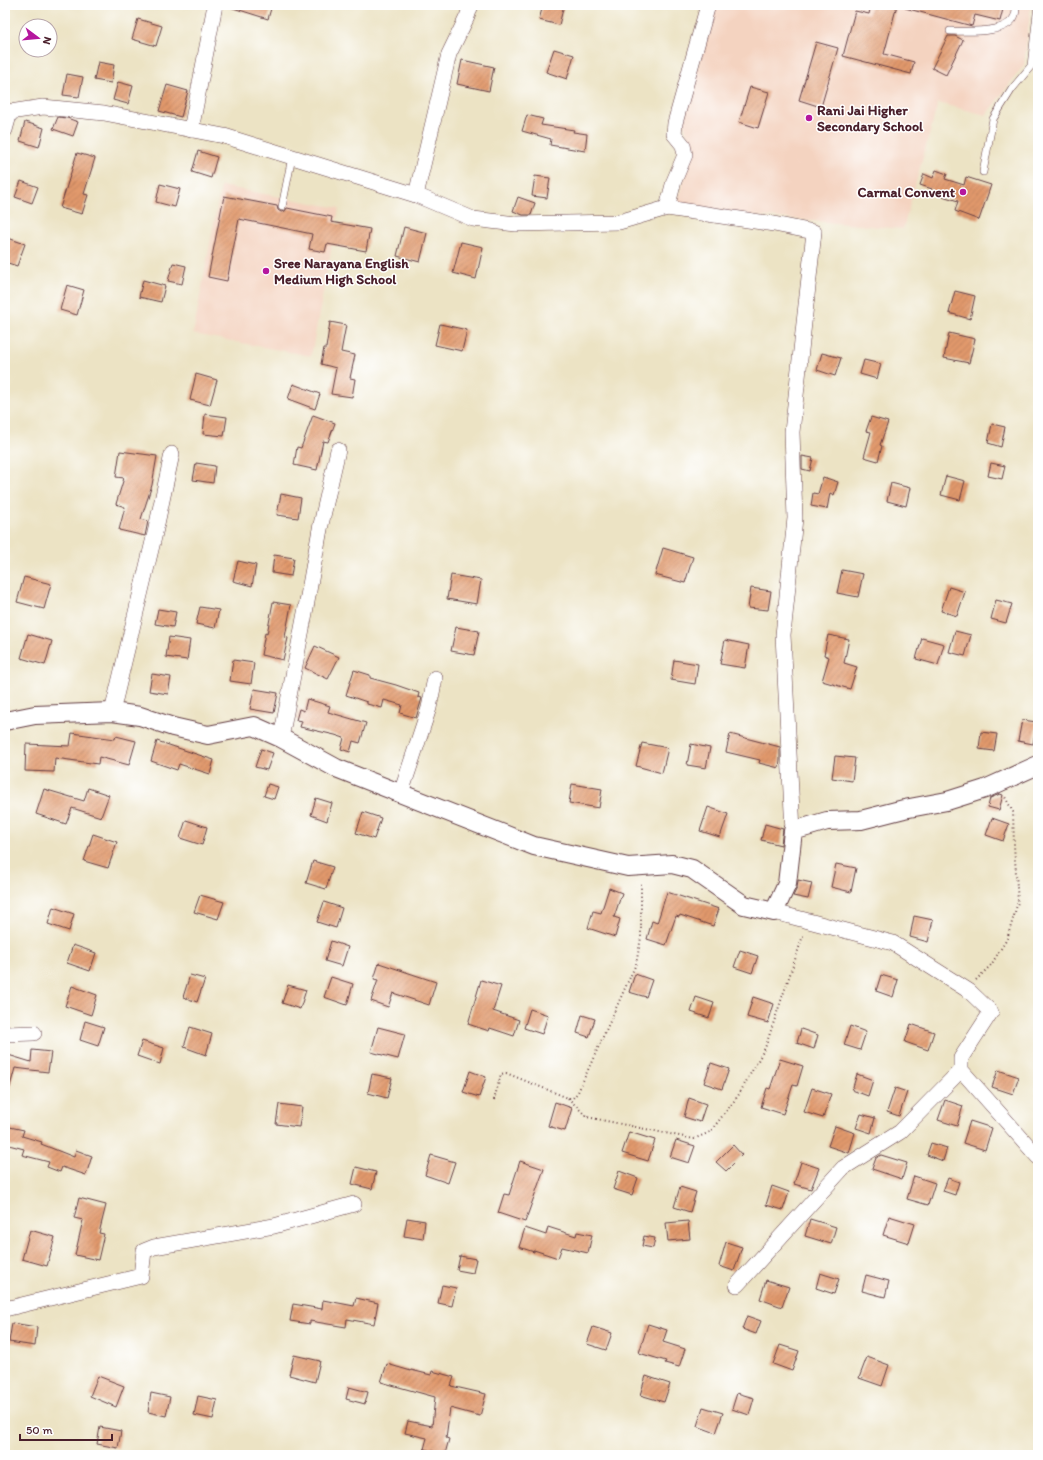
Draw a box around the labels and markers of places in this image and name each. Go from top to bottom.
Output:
place label: Rani Jai Higher Secondary School [817,102,924,135]
marker: Rani Jai Higher Secondary School [804,113,814,123]
place label: Carmal Convent [857,184,956,201]
marker: Carmal Convent [958,187,968,197]
place label: Sree Narayana English Medium High School [274,255,409,288]
marker: Sree Narayana English Medium High School [261,266,271,276]

